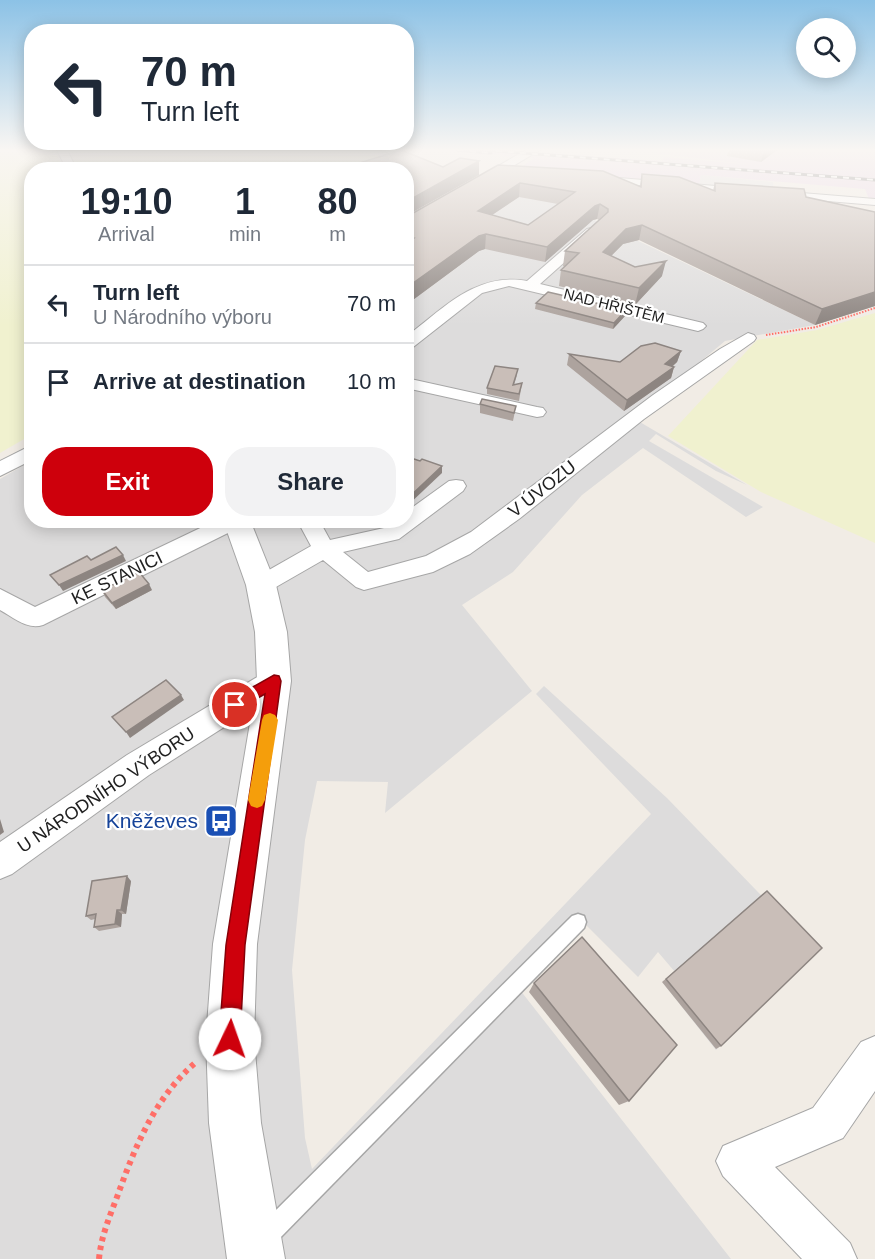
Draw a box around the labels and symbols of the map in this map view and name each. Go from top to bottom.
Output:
street label: NAD HŘIŠTĚM [562,285,666,326]
street label: V ÚVOZU [504,456,580,522]
street label: KE STANICI [68,547,166,609]
pin [209,679,260,730]
street label: U NÁRODNÍHO VÝBORU [14,723,198,857]
bus stop icon: Kněževes [203,803,239,839]
place label: Kněževes [106,809,198,832]
position arrow [198,1007,262,1071]

